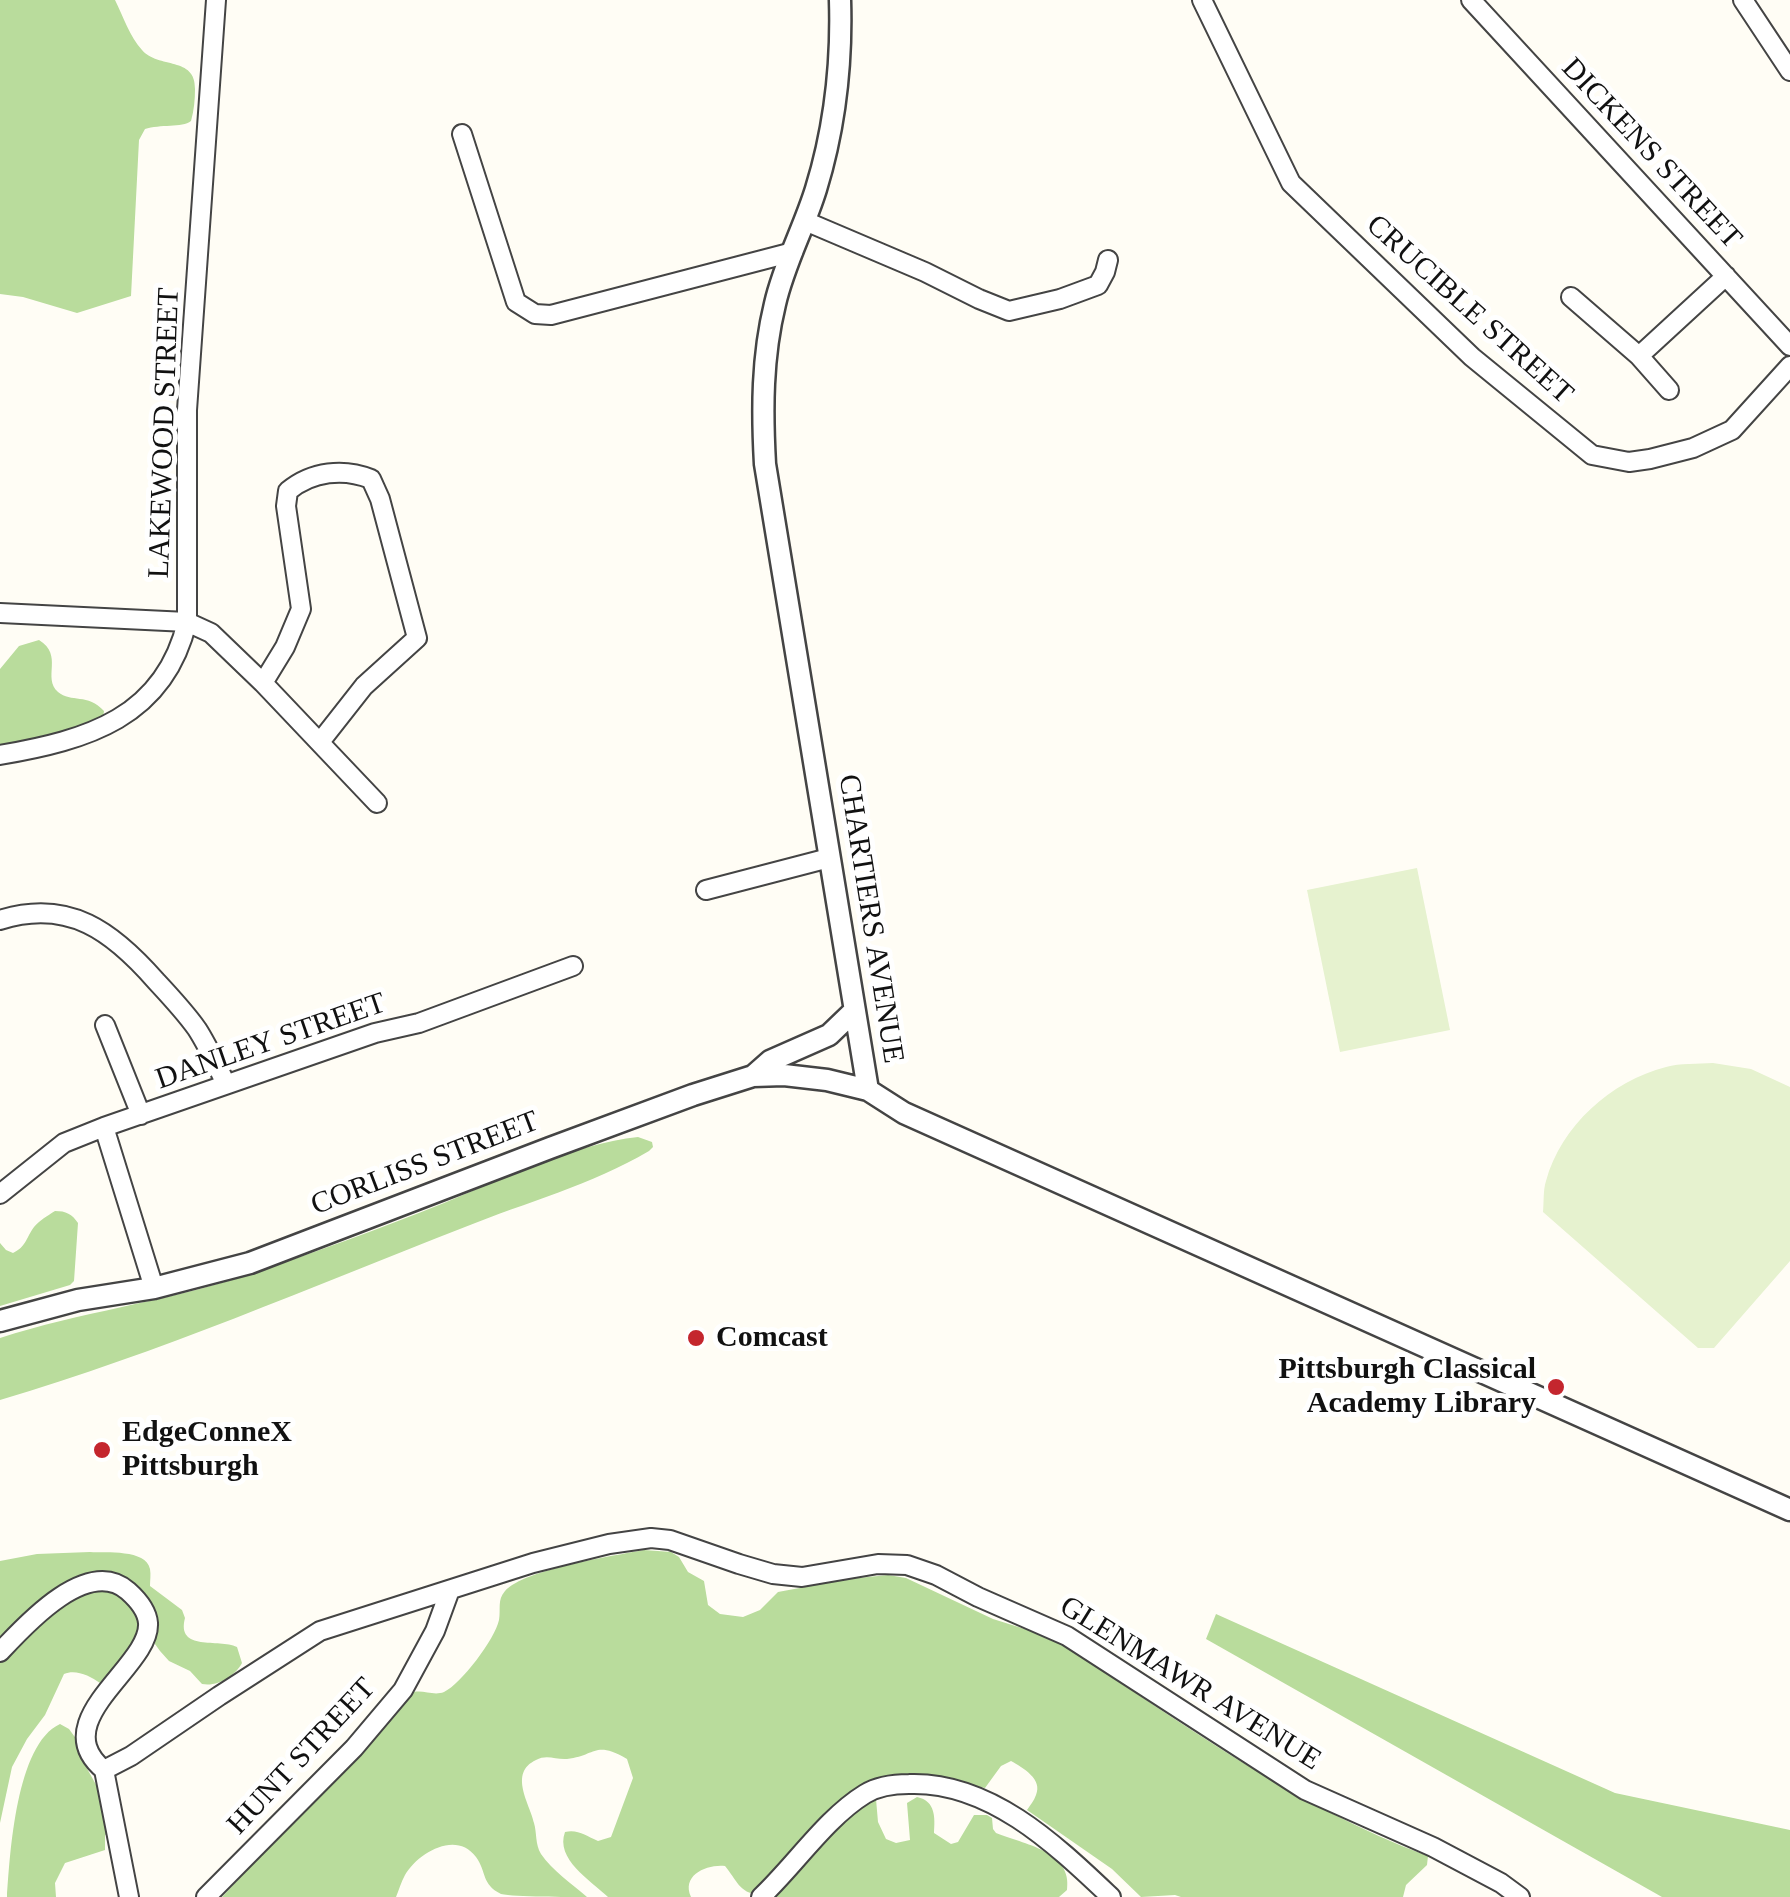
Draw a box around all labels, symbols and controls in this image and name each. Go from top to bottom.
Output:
street label: DICKENS STREET [1553,51,1749,257]
street label: CRUCIBLE STREET [1358,208,1580,412]
street label: LAKEWOOD STREET [142,287,188,579]
street label: CHARTIERS AVENUE [829,772,911,1066]
street label: DANLEY STREET [151,986,391,1098]
street label: CORLISS STREET [306,1104,544,1224]
place label: Comcast [716,1320,828,1356]
marker: Comcast [685,1327,707,1349]
place label: Pittsburgh Classical Academy Library [1278,1352,1536,1422]
marker: Pittsburgh Classical Academy Library [1545,1376,1567,1398]
place label: EdgeConneX Pittsburgh [122,1415,292,1486]
marker: EdgeConneX Pittsburgh [91,1439,113,1461]
street label: GLENMAWR AVENUE [1053,1589,1327,1779]
street label: HUNT STREET [220,1671,384,1843]

